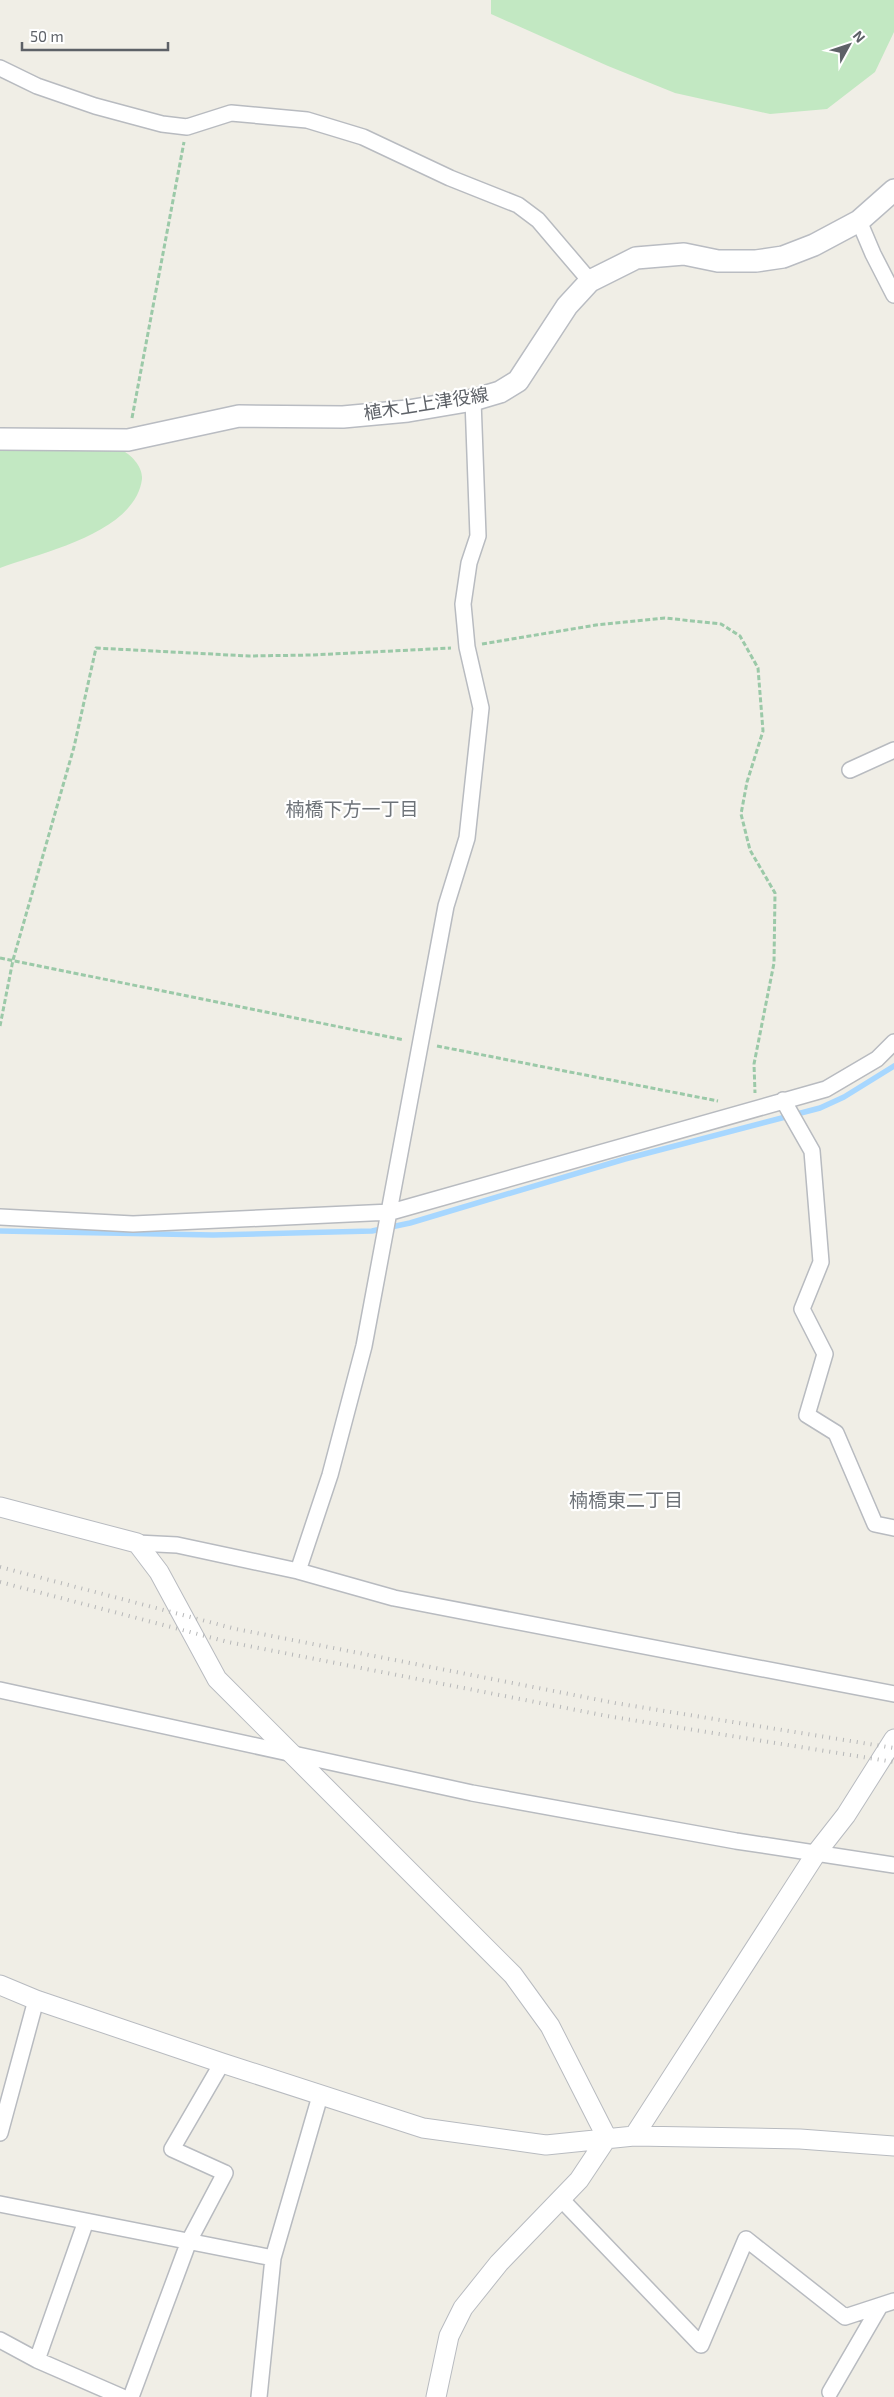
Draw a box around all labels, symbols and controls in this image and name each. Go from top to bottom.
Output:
scale bar [22,20,169,52]
north arrow [824,20,874,70]
text: 50 m [30,27,64,45]
text: N [850,27,869,46]
street label: 植木上上津役線 [362,382,490,424]
district label: 楠橋下方一丁目 [285,797,419,820]
district label: 楠橋東二丁目 [569,1488,683,1511]

